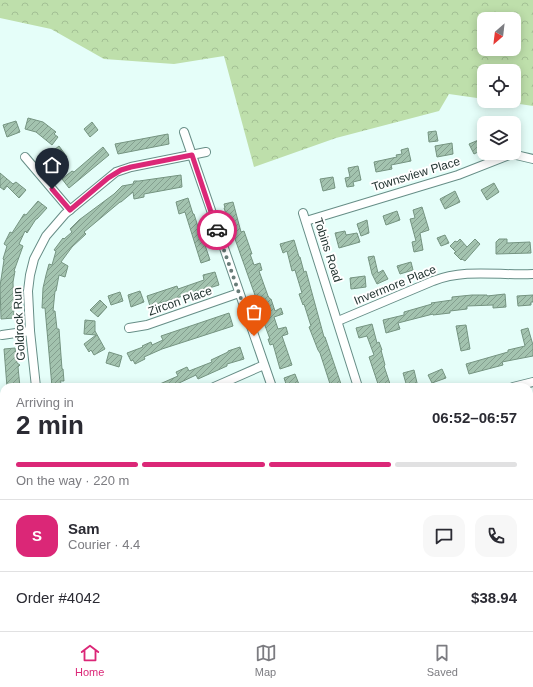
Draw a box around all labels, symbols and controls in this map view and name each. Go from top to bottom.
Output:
north arrow [477,12,521,56]
map controls [477,12,521,160]
button: locate [477,64,521,108]
button: layers [477,116,521,160]
pin [35,148,69,189]
icon: home [41,154,63,176]
street label: Townsview Place [370,154,462,194]
courier [197,210,237,250]
street label: Tobins Road [311,216,345,284]
icon: car [206,219,228,241]
street label: Invermore Place [352,262,438,308]
street label: Zircon Place [146,283,214,318]
street label: Goldrock Run [10,287,28,361]
pin [237,295,271,336]
icon: bag [243,301,265,323]
text: Arriving in [16,395,74,410]
text: 06:52–06:57 [432,409,517,426]
text: 2 min [16,410,84,440]
text: On the way · 220 m [16,473,129,488]
button: chat [423,515,465,557]
button: phone [475,515,517,557]
text: Sam [68,520,100,537]
text: S [32,527,42,544]
text: Courier · 4.4 [68,537,140,552]
text: Order #4042 [16,589,100,606]
text: $38.94 [471,589,517,606]
tab: Home [75,642,104,678]
tab: Map [255,642,277,678]
tab: Saved [427,642,458,678]

